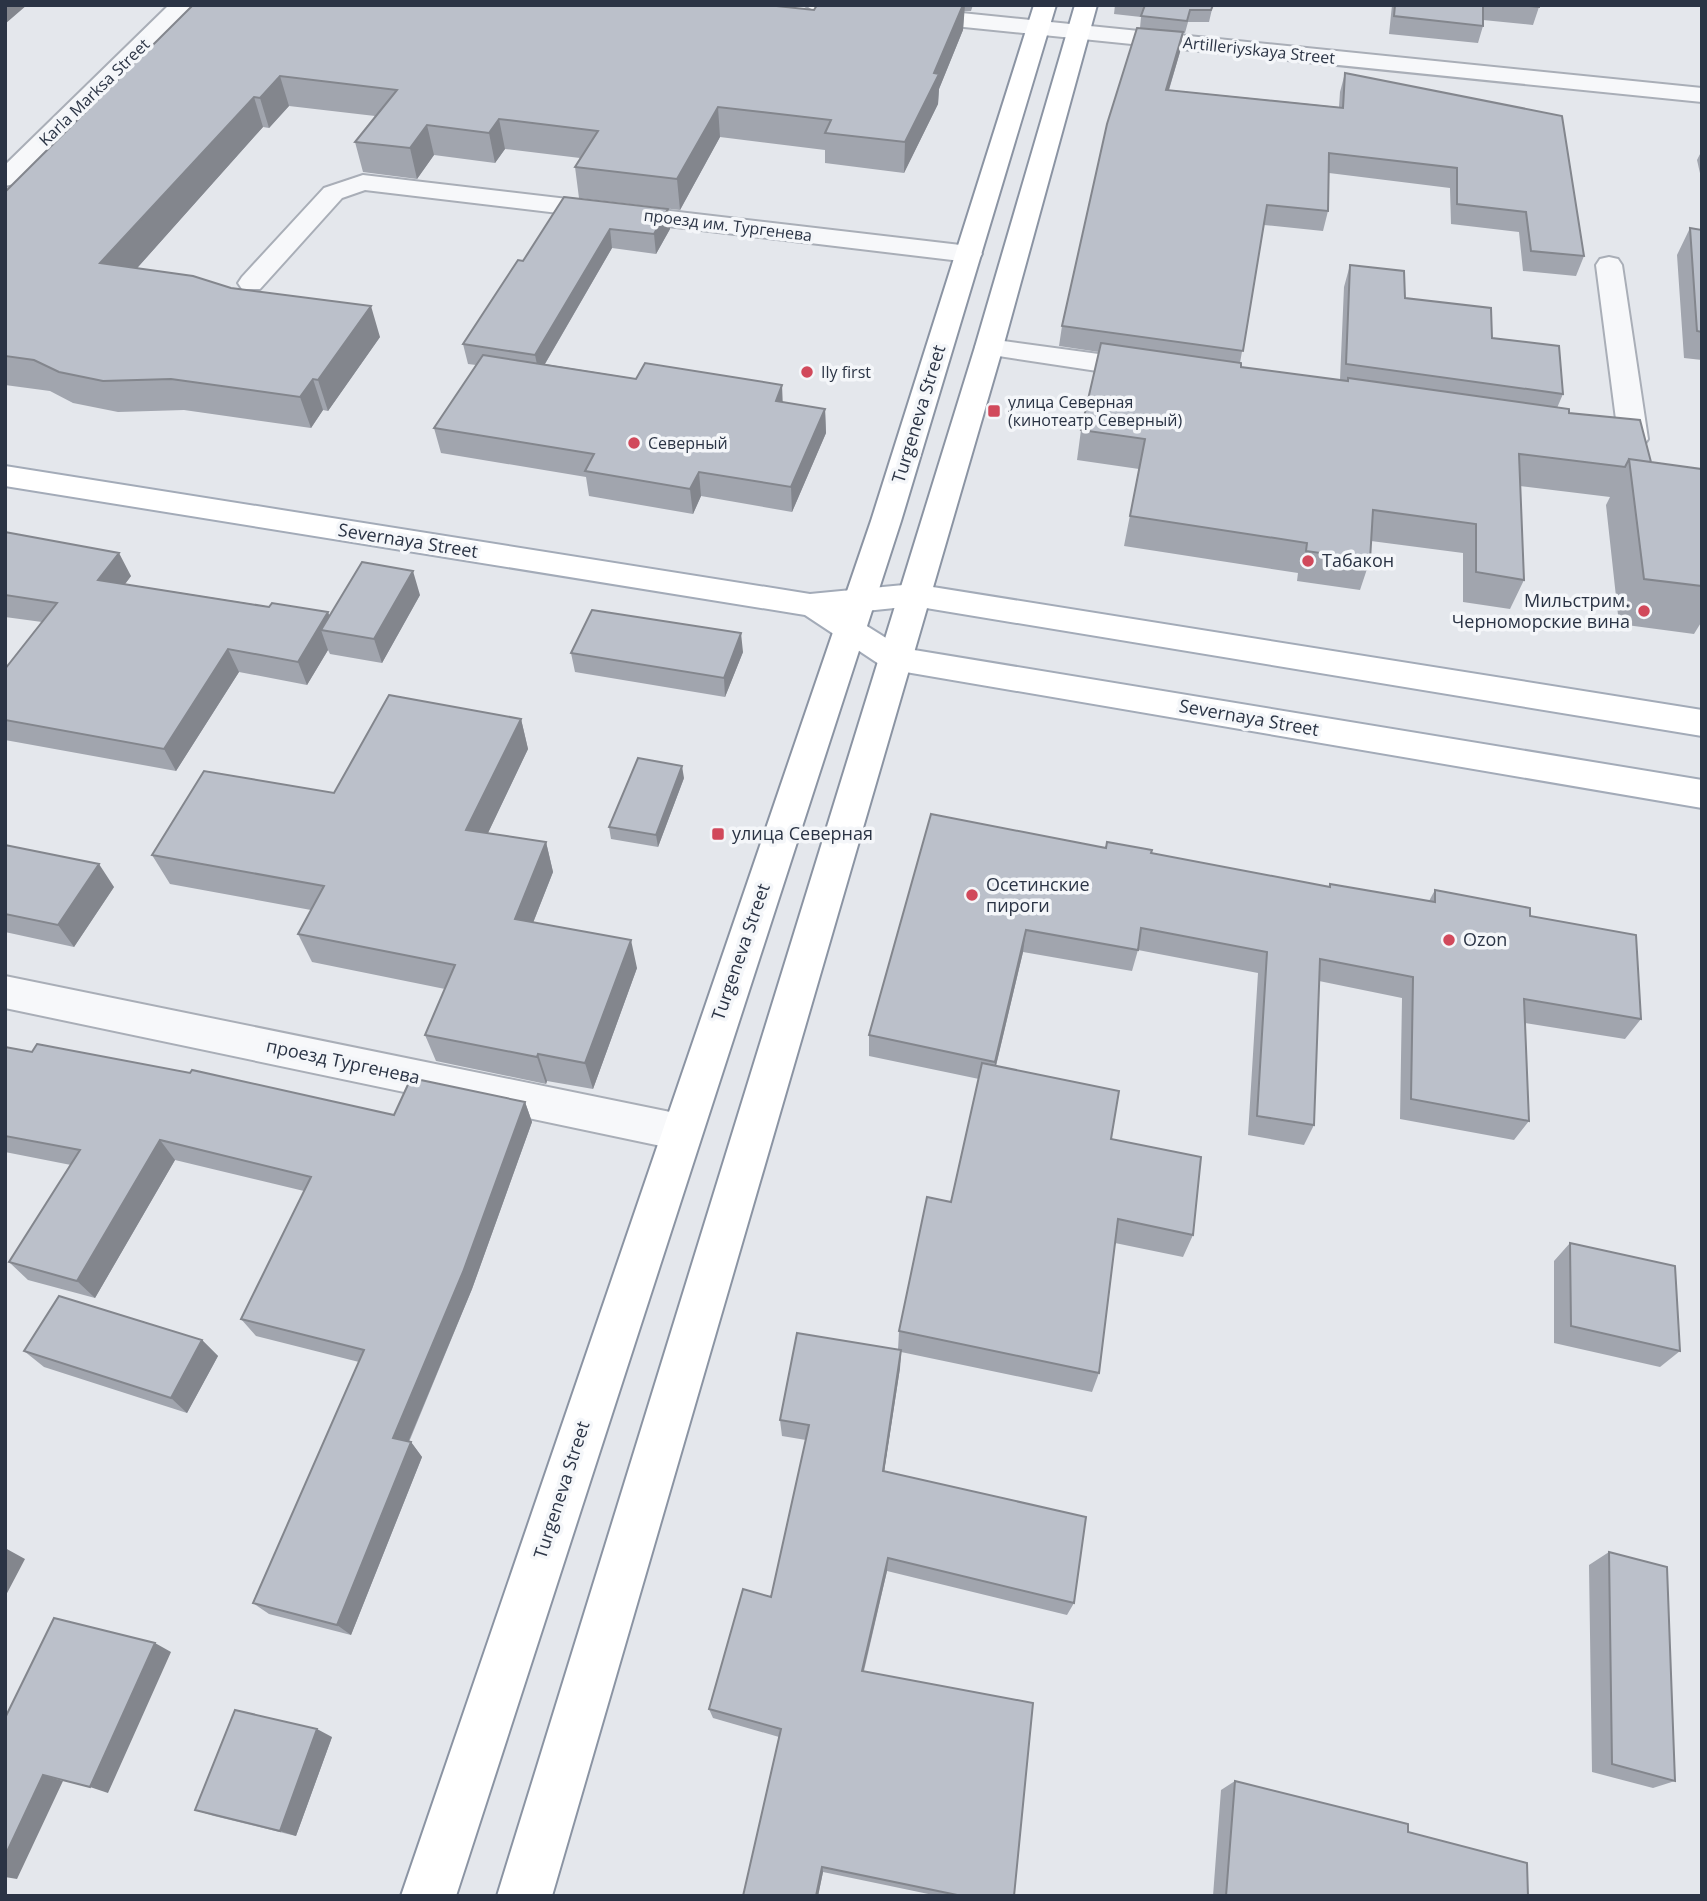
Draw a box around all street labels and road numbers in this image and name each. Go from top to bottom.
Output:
street label: Artilleriyskaya Street [1182,31,1336,69]
street label: Karla Marksa Street [34,33,154,151]
street label: проезд им. Тургенева [643,204,813,246]
street label: Turgeneva Street [886,342,950,486]
street label: Severnaya Street [336,517,480,563]
street label: Severnaya Street [1177,693,1321,741]
street label: Turgeneva Street [705,880,775,1023]
street label: проезд Тургенева [264,1033,422,1089]
street label: Turgeneva Street [527,1418,595,1562]

